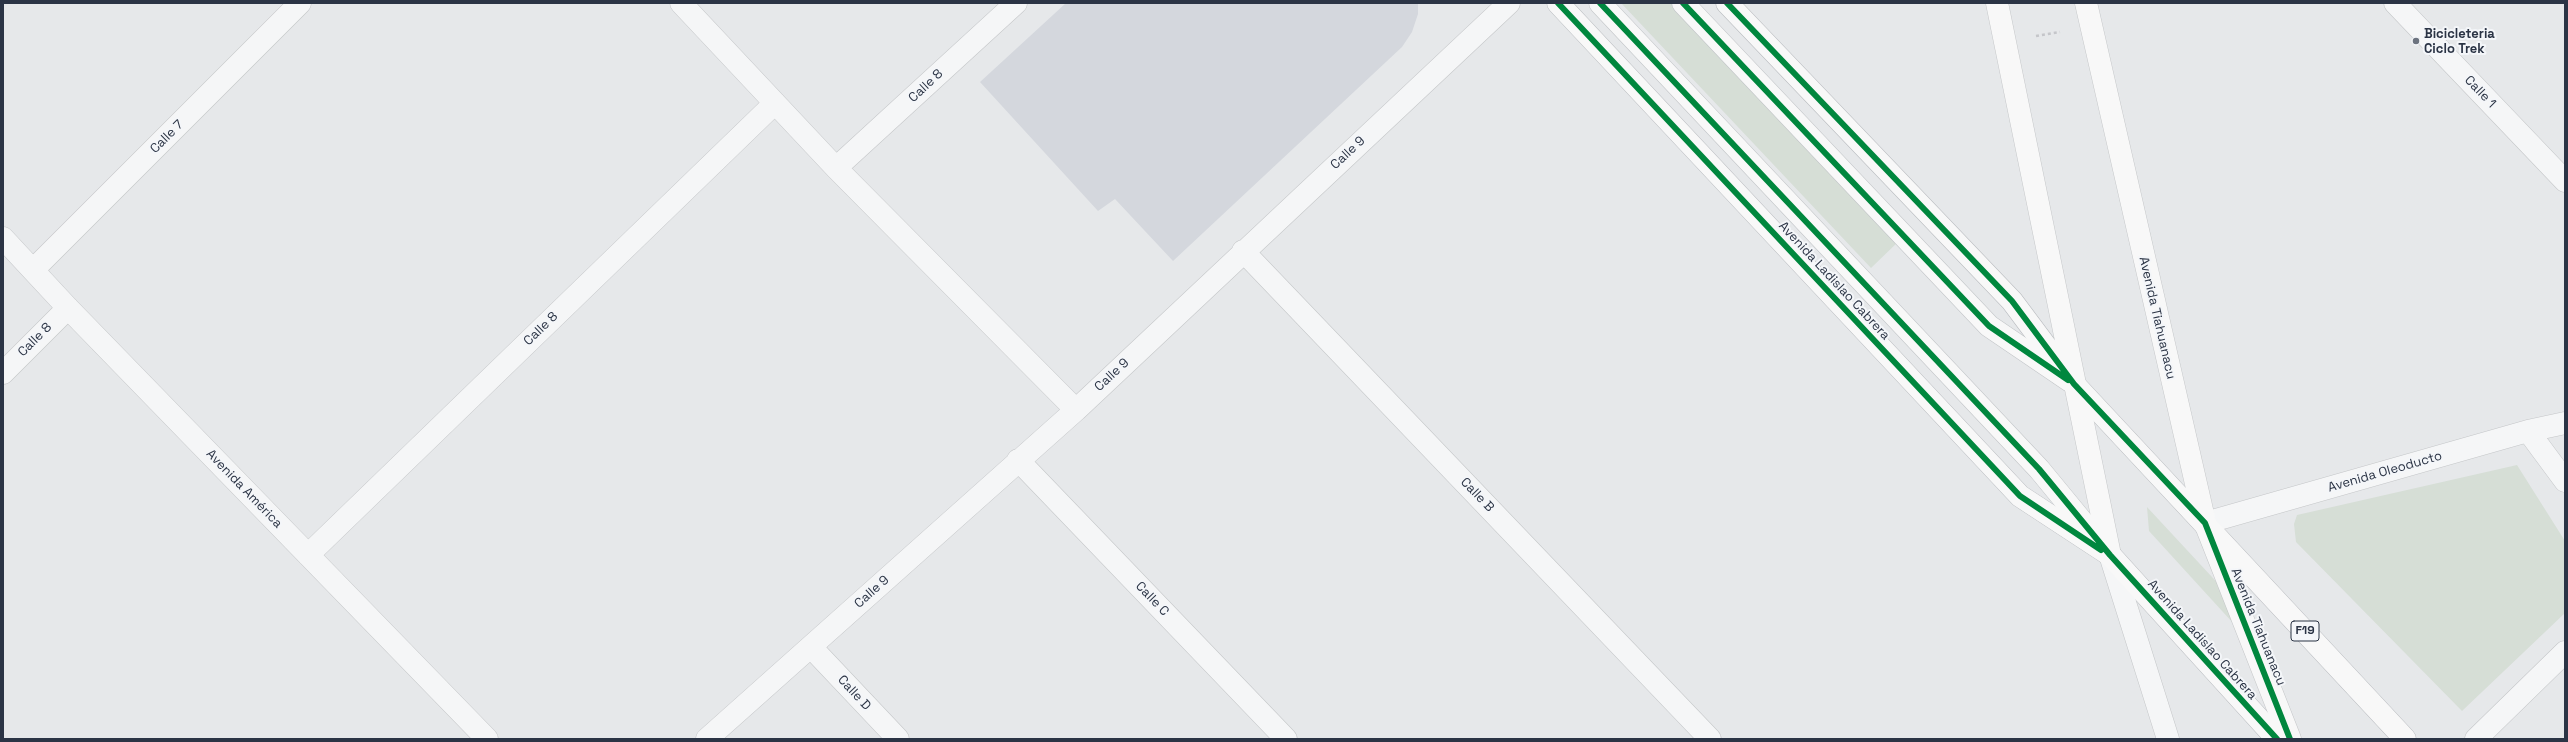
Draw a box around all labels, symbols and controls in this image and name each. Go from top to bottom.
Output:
place label: Bicicleteria Ciclo Trek [2424,26,2495,57]
marker: Bicicleteria Ciclo Trek [2411,36,2421,46]
street label: Calle 8 [906,66,946,106]
street label: Calle 1 [2461,73,2499,111]
street label: Calle 7 [147,117,187,157]
street label: Calle 9 [1328,133,1368,173]
street label: Avenida Ladislao Cabrera [1775,219,1893,343]
street label: Avenida Tiahuanacu [2135,255,2179,381]
street label: Calle 8 [521,309,561,349]
street label: Calle 8 [15,320,55,360]
street label: Calle 9 [1092,355,1132,395]
street label: Avenida América [203,446,285,532]
street label: Avenida Oleoducto [2326,448,2444,496]
street label: Calle B [1457,475,1497,515]
street label: Avenida Tiahuanacu [2227,566,2289,688]
street label: Calle 9 [851,572,893,612]
street label: Avenida Ladislao Cabrera [2144,577,2260,703]
street label: Calle C [1132,579,1172,619]
road number: F19 [2291,621,2319,641]
street label: Calle D [834,672,874,714]

